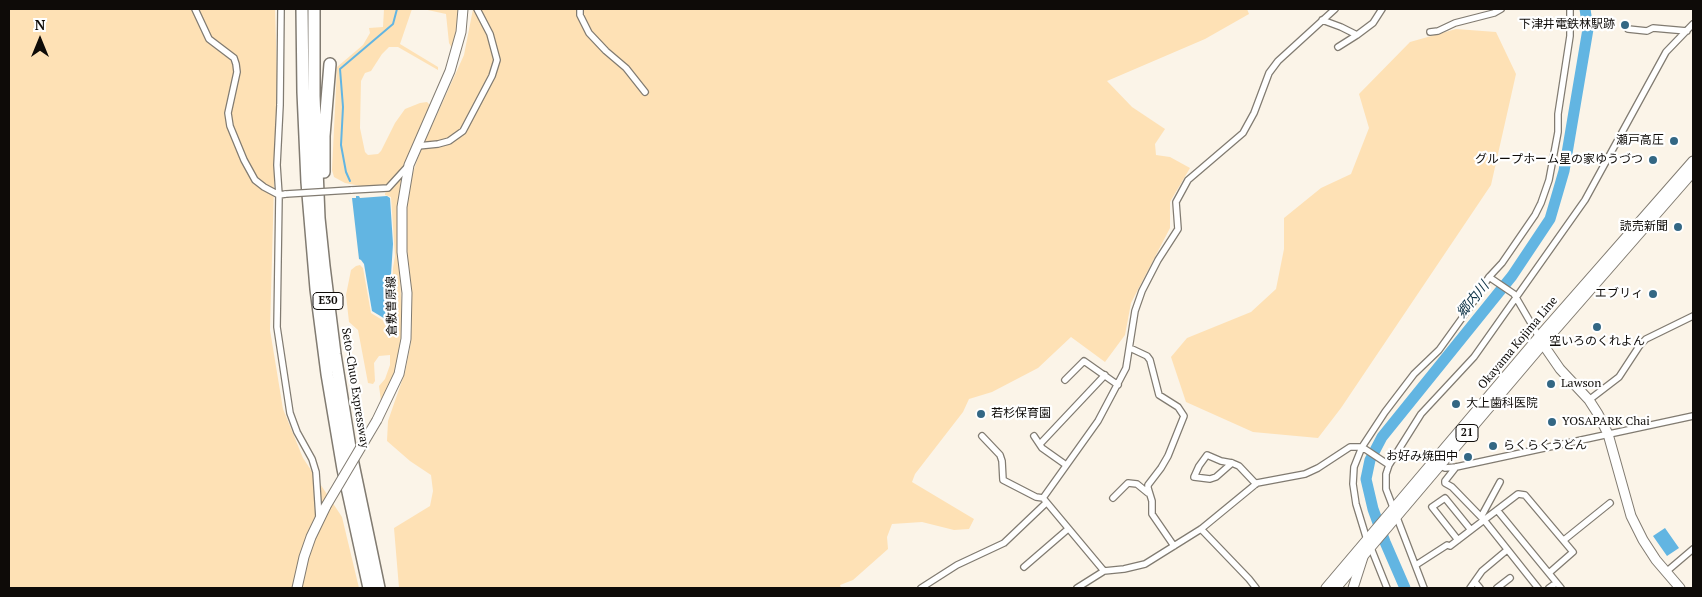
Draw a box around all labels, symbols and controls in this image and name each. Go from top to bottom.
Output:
north arrow [15,15,65,65]
text: N [35,15,45,34]
place label: 下津井電鉄林駅跡 [1519,18,1615,32]
marker: 下津井電鉄林駅跡 [1619,19,1631,31]
place label: 瀬戸高圧 [1616,134,1664,148]
marker: 瀬戸高圧 [1668,135,1680,147]
place label: グループホーム星の家ゆうづつ [1475,153,1643,167]
marker: グループホーム星の家ゆうづつ [1647,154,1659,166]
place label: 読売新聞 [1620,220,1668,234]
marker: 読売新聞 [1672,221,1684,233]
street label: 倉敷曽原線 [384,276,400,336]
water label: 郷内川 [1453,278,1493,322]
place label: エブリィ [1595,287,1643,301]
marker: エブリィ [1647,288,1659,300]
road number: E30 [313,292,343,310]
street label: Okayama Kojima Line [1475,294,1561,392]
marker: 空いろのくれよん [1591,321,1603,333]
street label: Seto-Chuo Expressway [338,327,372,449]
place label: 空いろのくれよん [1549,335,1645,349]
place label: Lawson [1561,377,1601,391]
marker: Lawson [1545,378,1557,390]
place label: 大上歯科医院 [1466,397,1538,411]
marker: 大上歯科医院 [1450,398,1462,410]
place label: 若杉保育園 [991,407,1051,421]
marker: 若杉保育園 [975,408,987,420]
place label: YOSAPARK Chai [1562,415,1650,429]
marker: YOSAPARK Chai [1546,416,1558,428]
road number: 21 [1456,424,1478,442]
place label: らくらくうどん [1503,439,1587,453]
marker: らくらくうどん [1487,440,1499,452]
place label: お好み焼田中 [1386,450,1458,464]
marker: お好み焼田中 [1462,451,1474,463]

